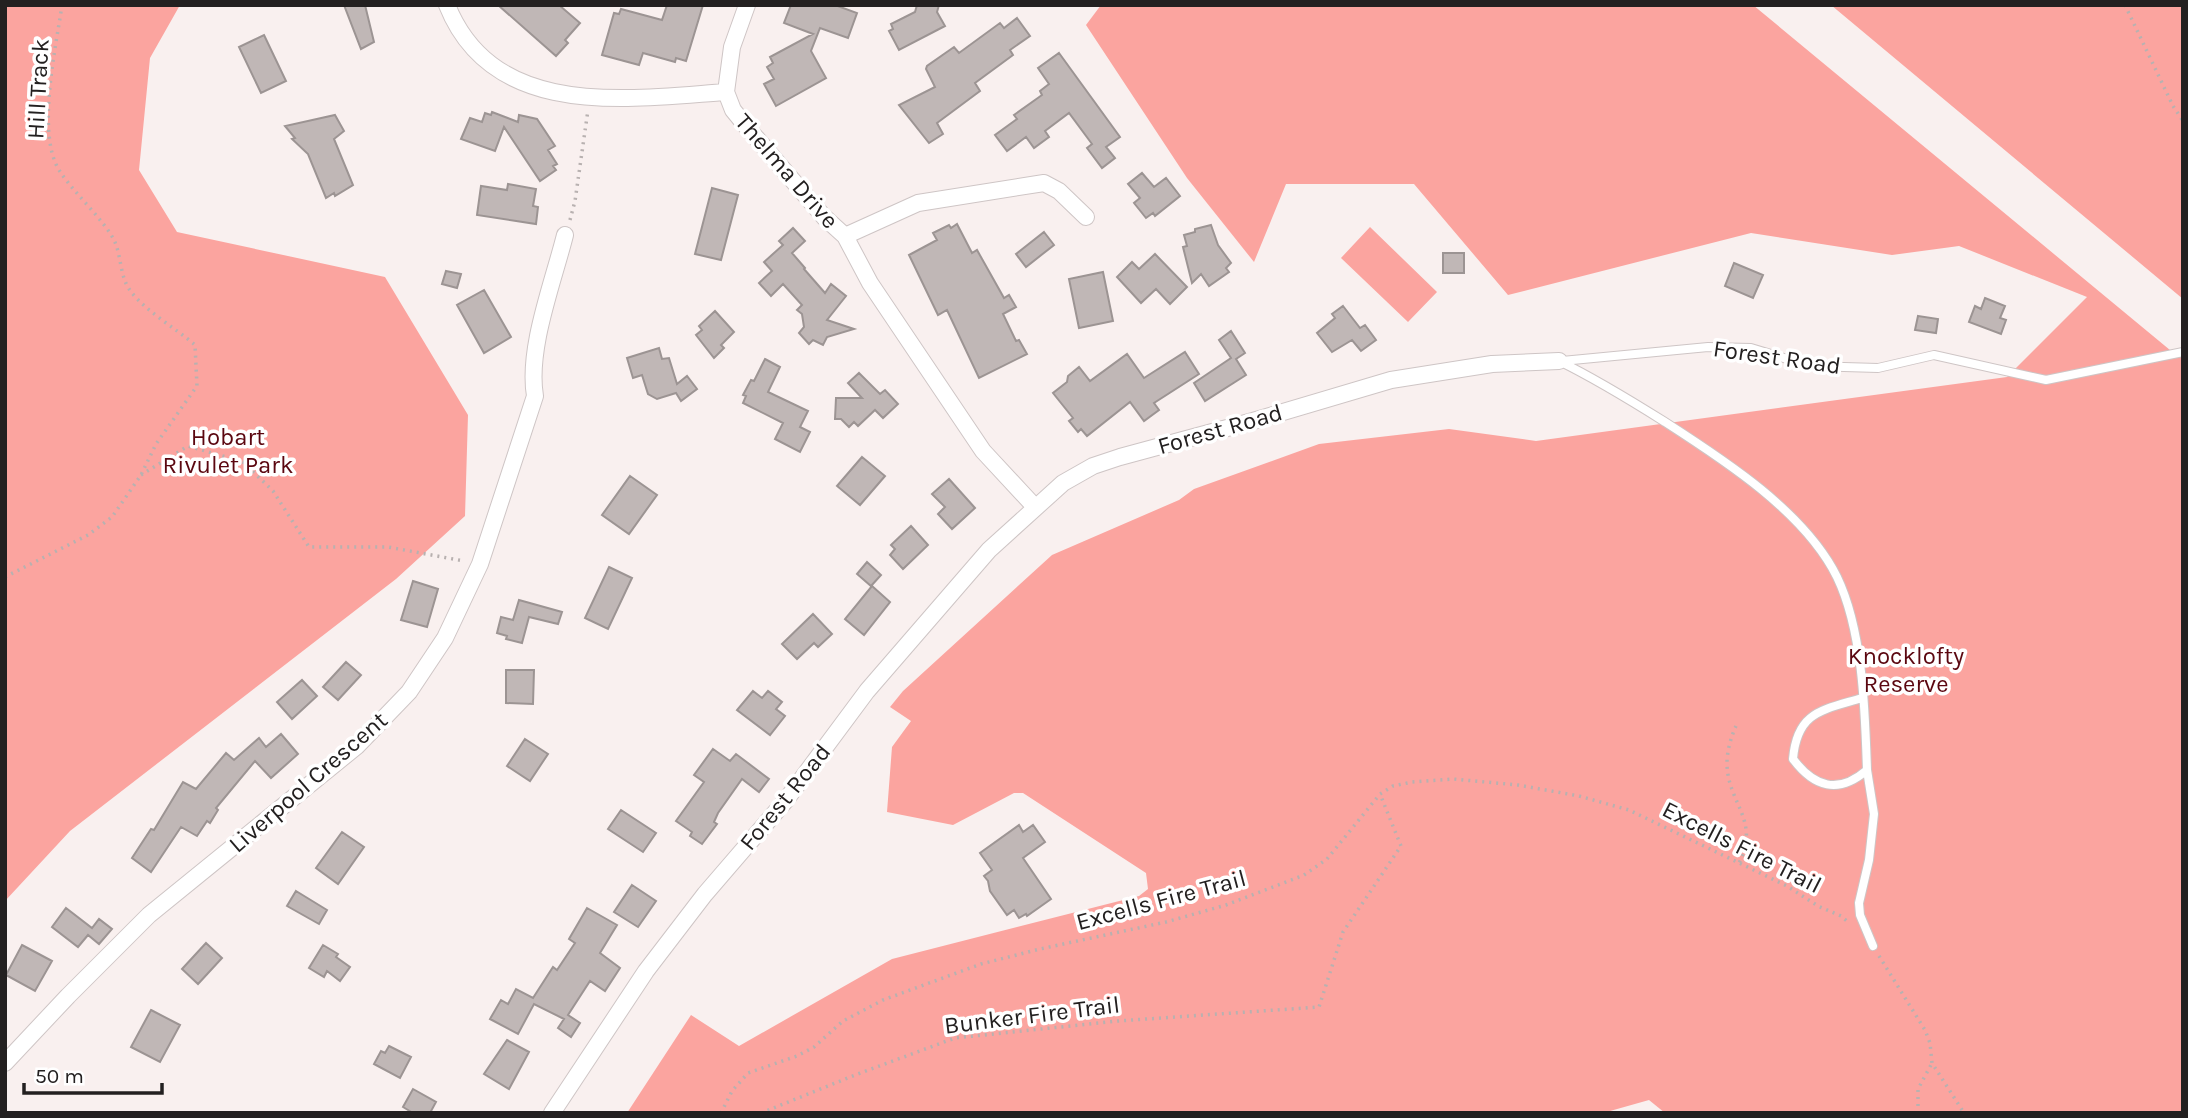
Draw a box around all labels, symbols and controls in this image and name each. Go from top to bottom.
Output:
street label: Hill Track [21,38,55,140]
street label: Thelma Drive [730,108,844,234]
street label: Forest Road [1711,334,1843,380]
street label: Forest Road [1154,398,1286,460]
park label: Hobart Rivulet Park [163,423,293,479]
park label: Knocklofty Reserve [1848,642,1964,698]
street label: Liverpool Crescent [223,706,393,858]
street label: Forest Road [734,738,836,856]
street label: Excells Fire Trail [1658,795,1826,899]
street label: Excells Fire Trail [1073,864,1249,936]
street label: Bunker Fire Trail [943,990,1121,1040]
scale bar [24,1052,163,1096]
text: 50 m [35,1064,84,1088]

